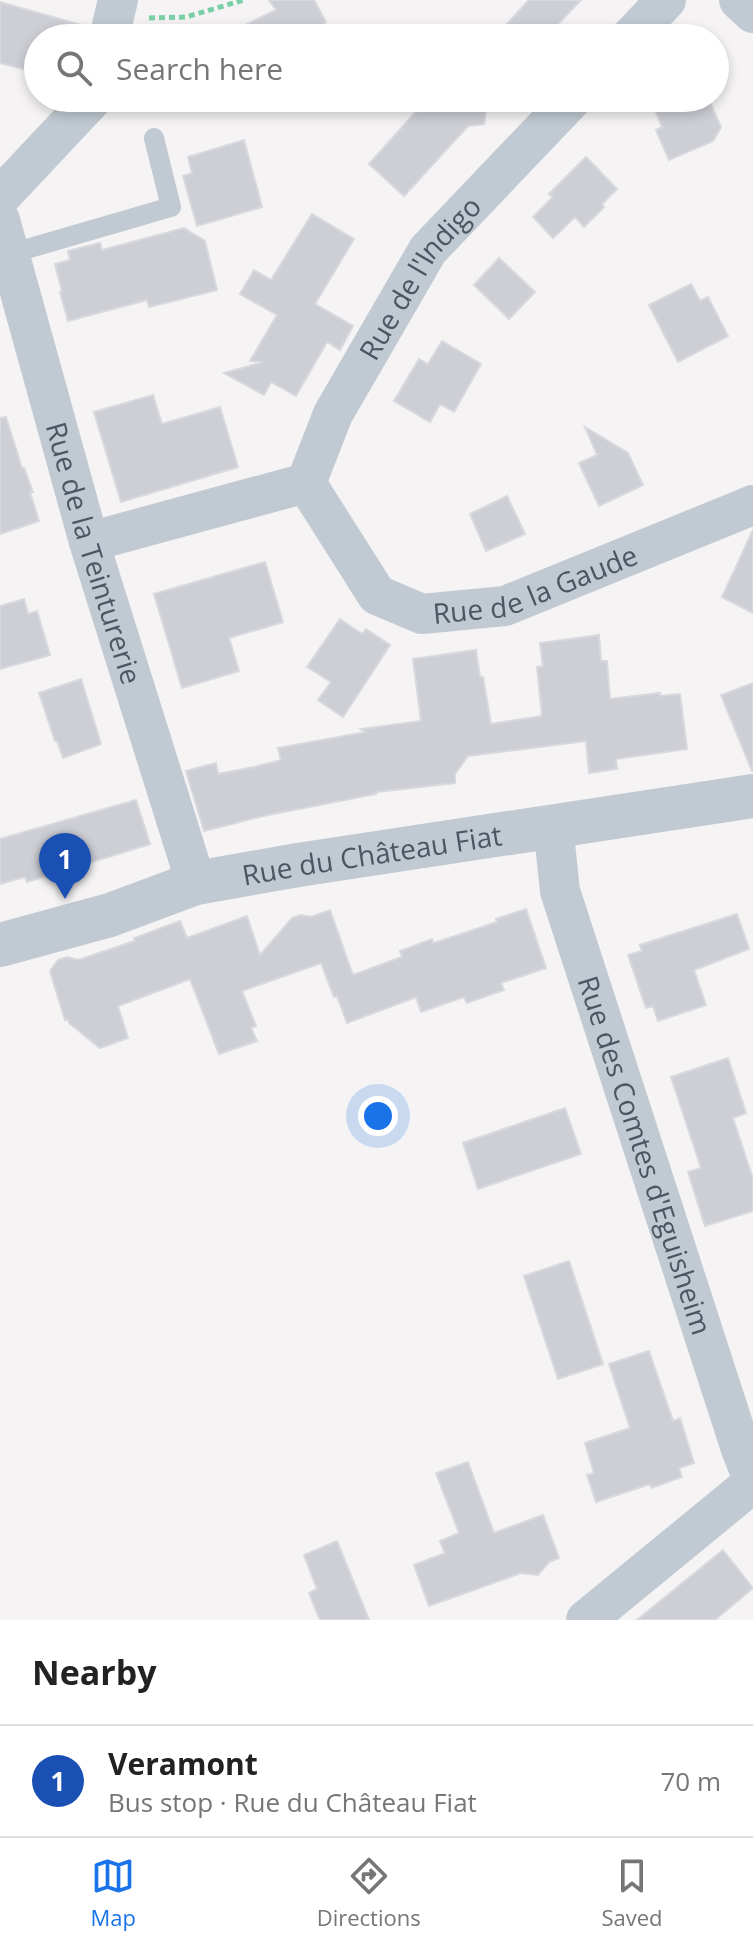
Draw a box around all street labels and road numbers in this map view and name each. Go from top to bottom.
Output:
street label: Rue de l'Indigo [350,187,489,367]
street label: Rue de la Teinturerie [38,418,151,689]
street label: Rue de la Gaude [431,535,643,632]
street label: Rue du Château Fiat [239,815,504,894]
street label: Rue des Comtes d'Eguisheim [570,971,722,1339]

